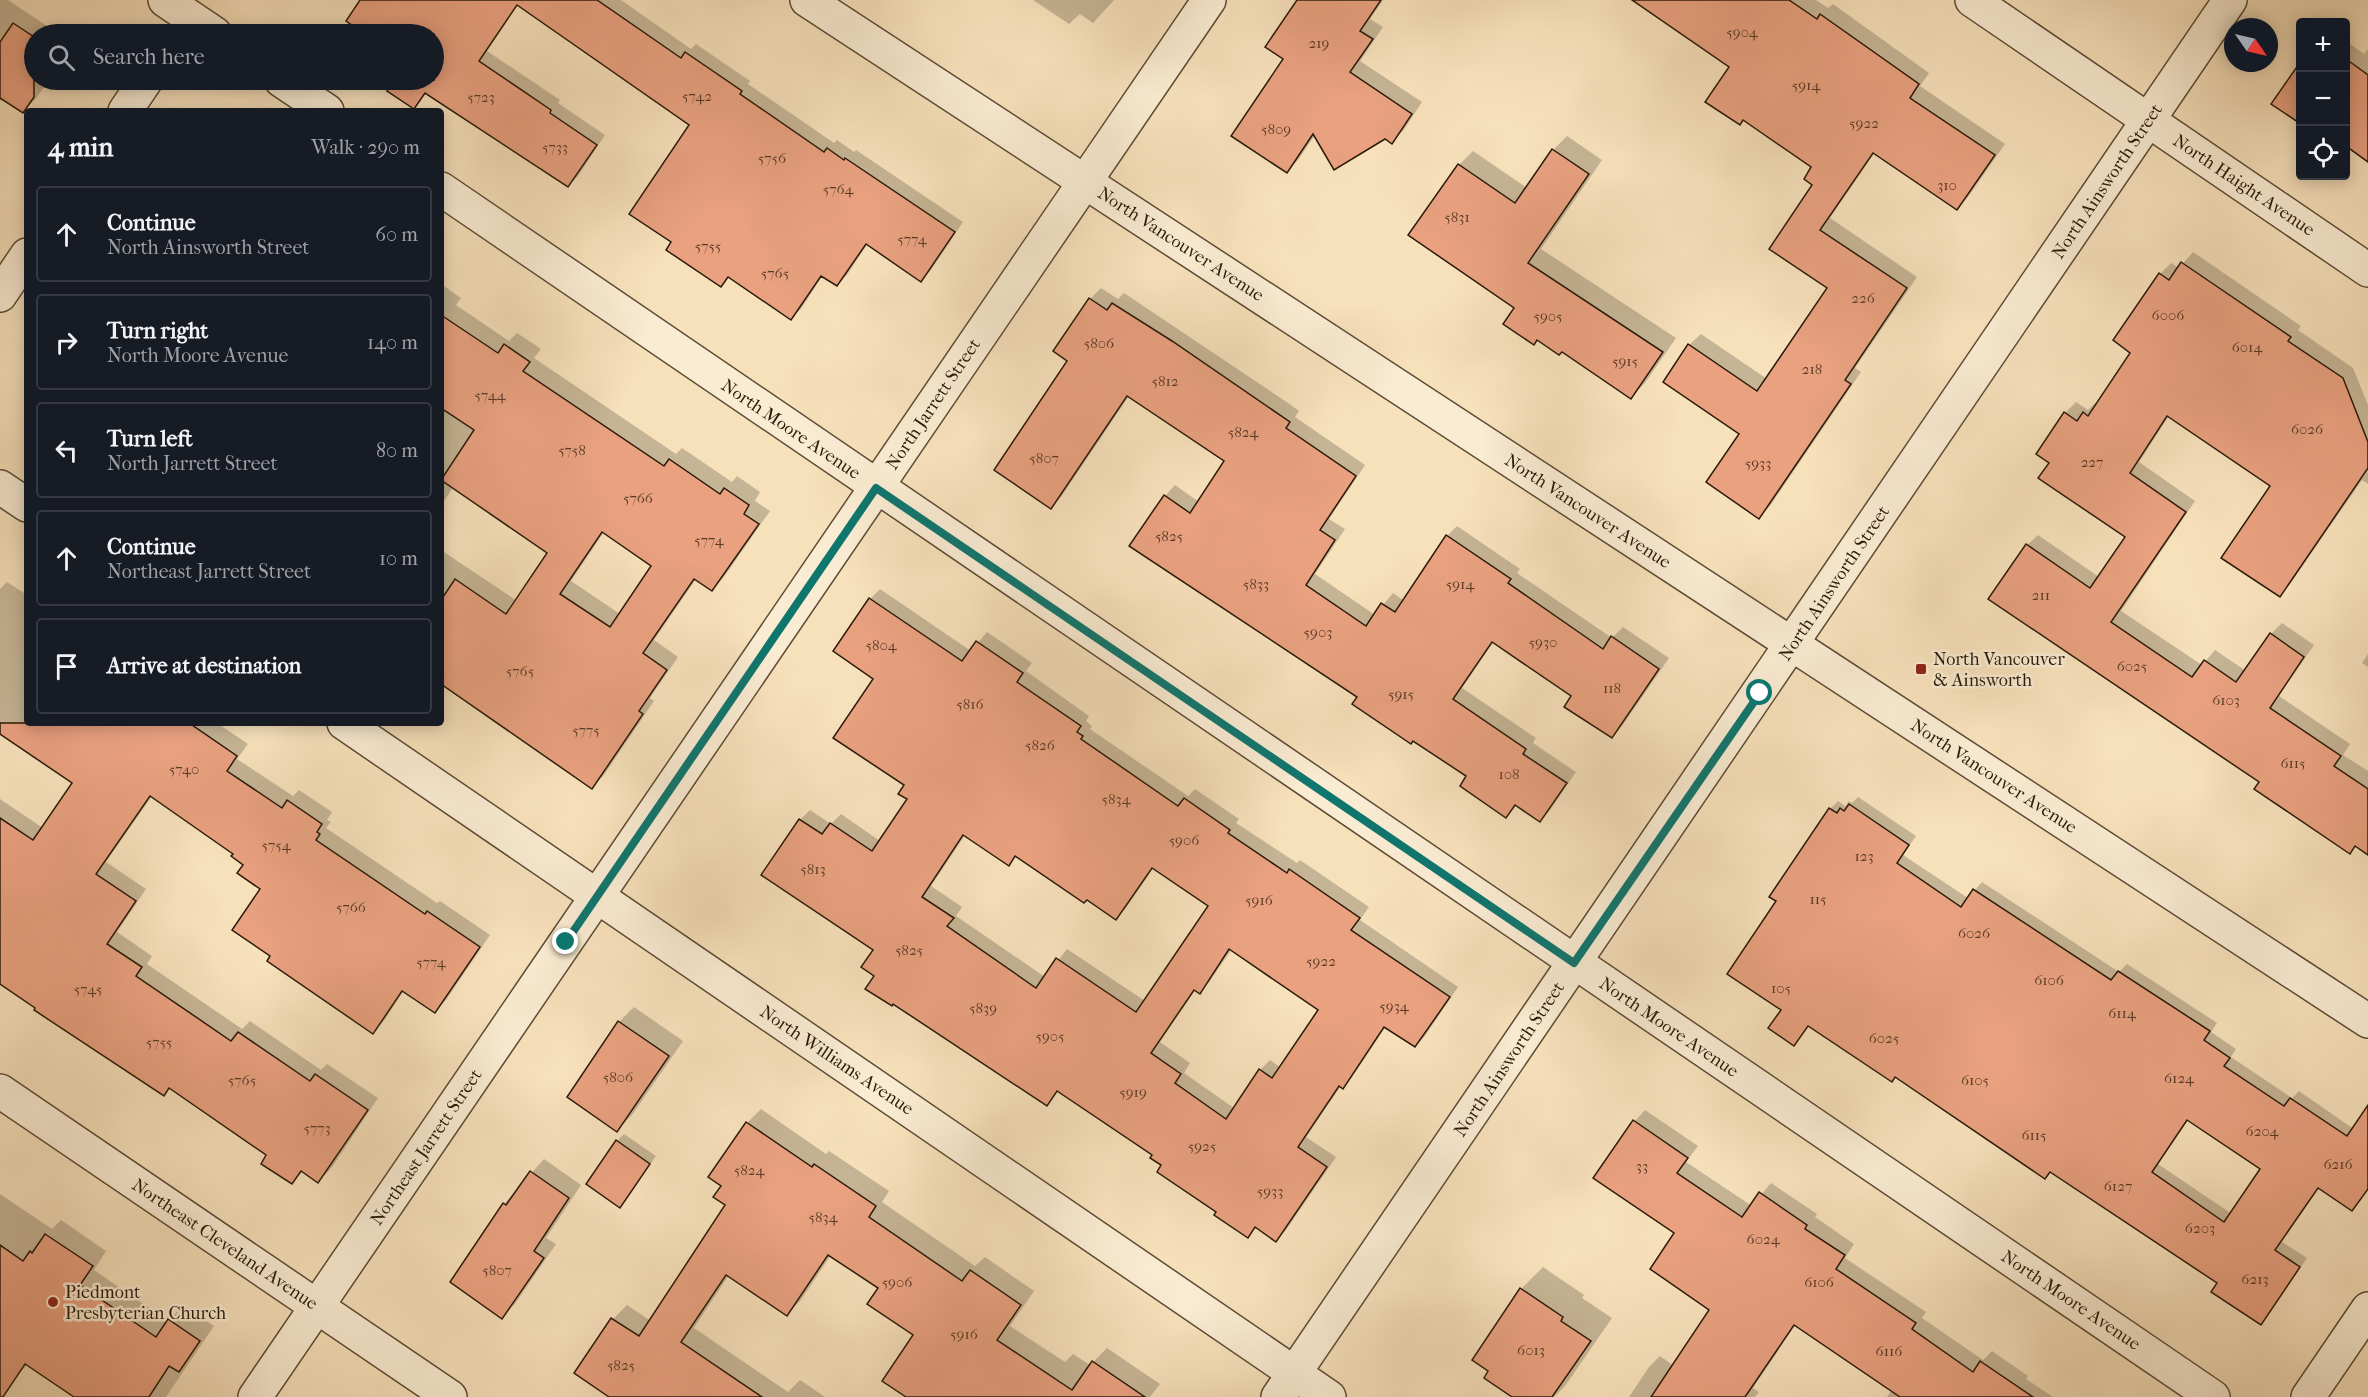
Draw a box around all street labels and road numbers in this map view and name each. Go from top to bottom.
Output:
street label: North Ainsworth Street [2048,99,2167,263]
street label: North Haight Avenue [2169,130,2319,241]
street label: North Vancouver Avenue [1094,183,1268,306]
street label: North Jarrett Street [882,334,985,474]
street label: North Moore Avenue [717,375,864,484]
street label: North Vancouver Avenue [1501,450,1675,573]
street label: North Ainsworth Street [1775,501,1894,665]
street label: North Vancouver Avenue [1907,715,2081,838]
street label: North Moore Avenue [1595,973,1742,1082]
street label: North Ainsworth Street [1450,977,1569,1141]
street label: North Williams Avenue [756,1001,918,1120]
street label: Northeast Jarrett Street [366,1065,487,1229]
street label: Northeast Cleveland Avenue [128,1174,322,1314]
street label: North Moore Avenue [1997,1246,2144,1355]

